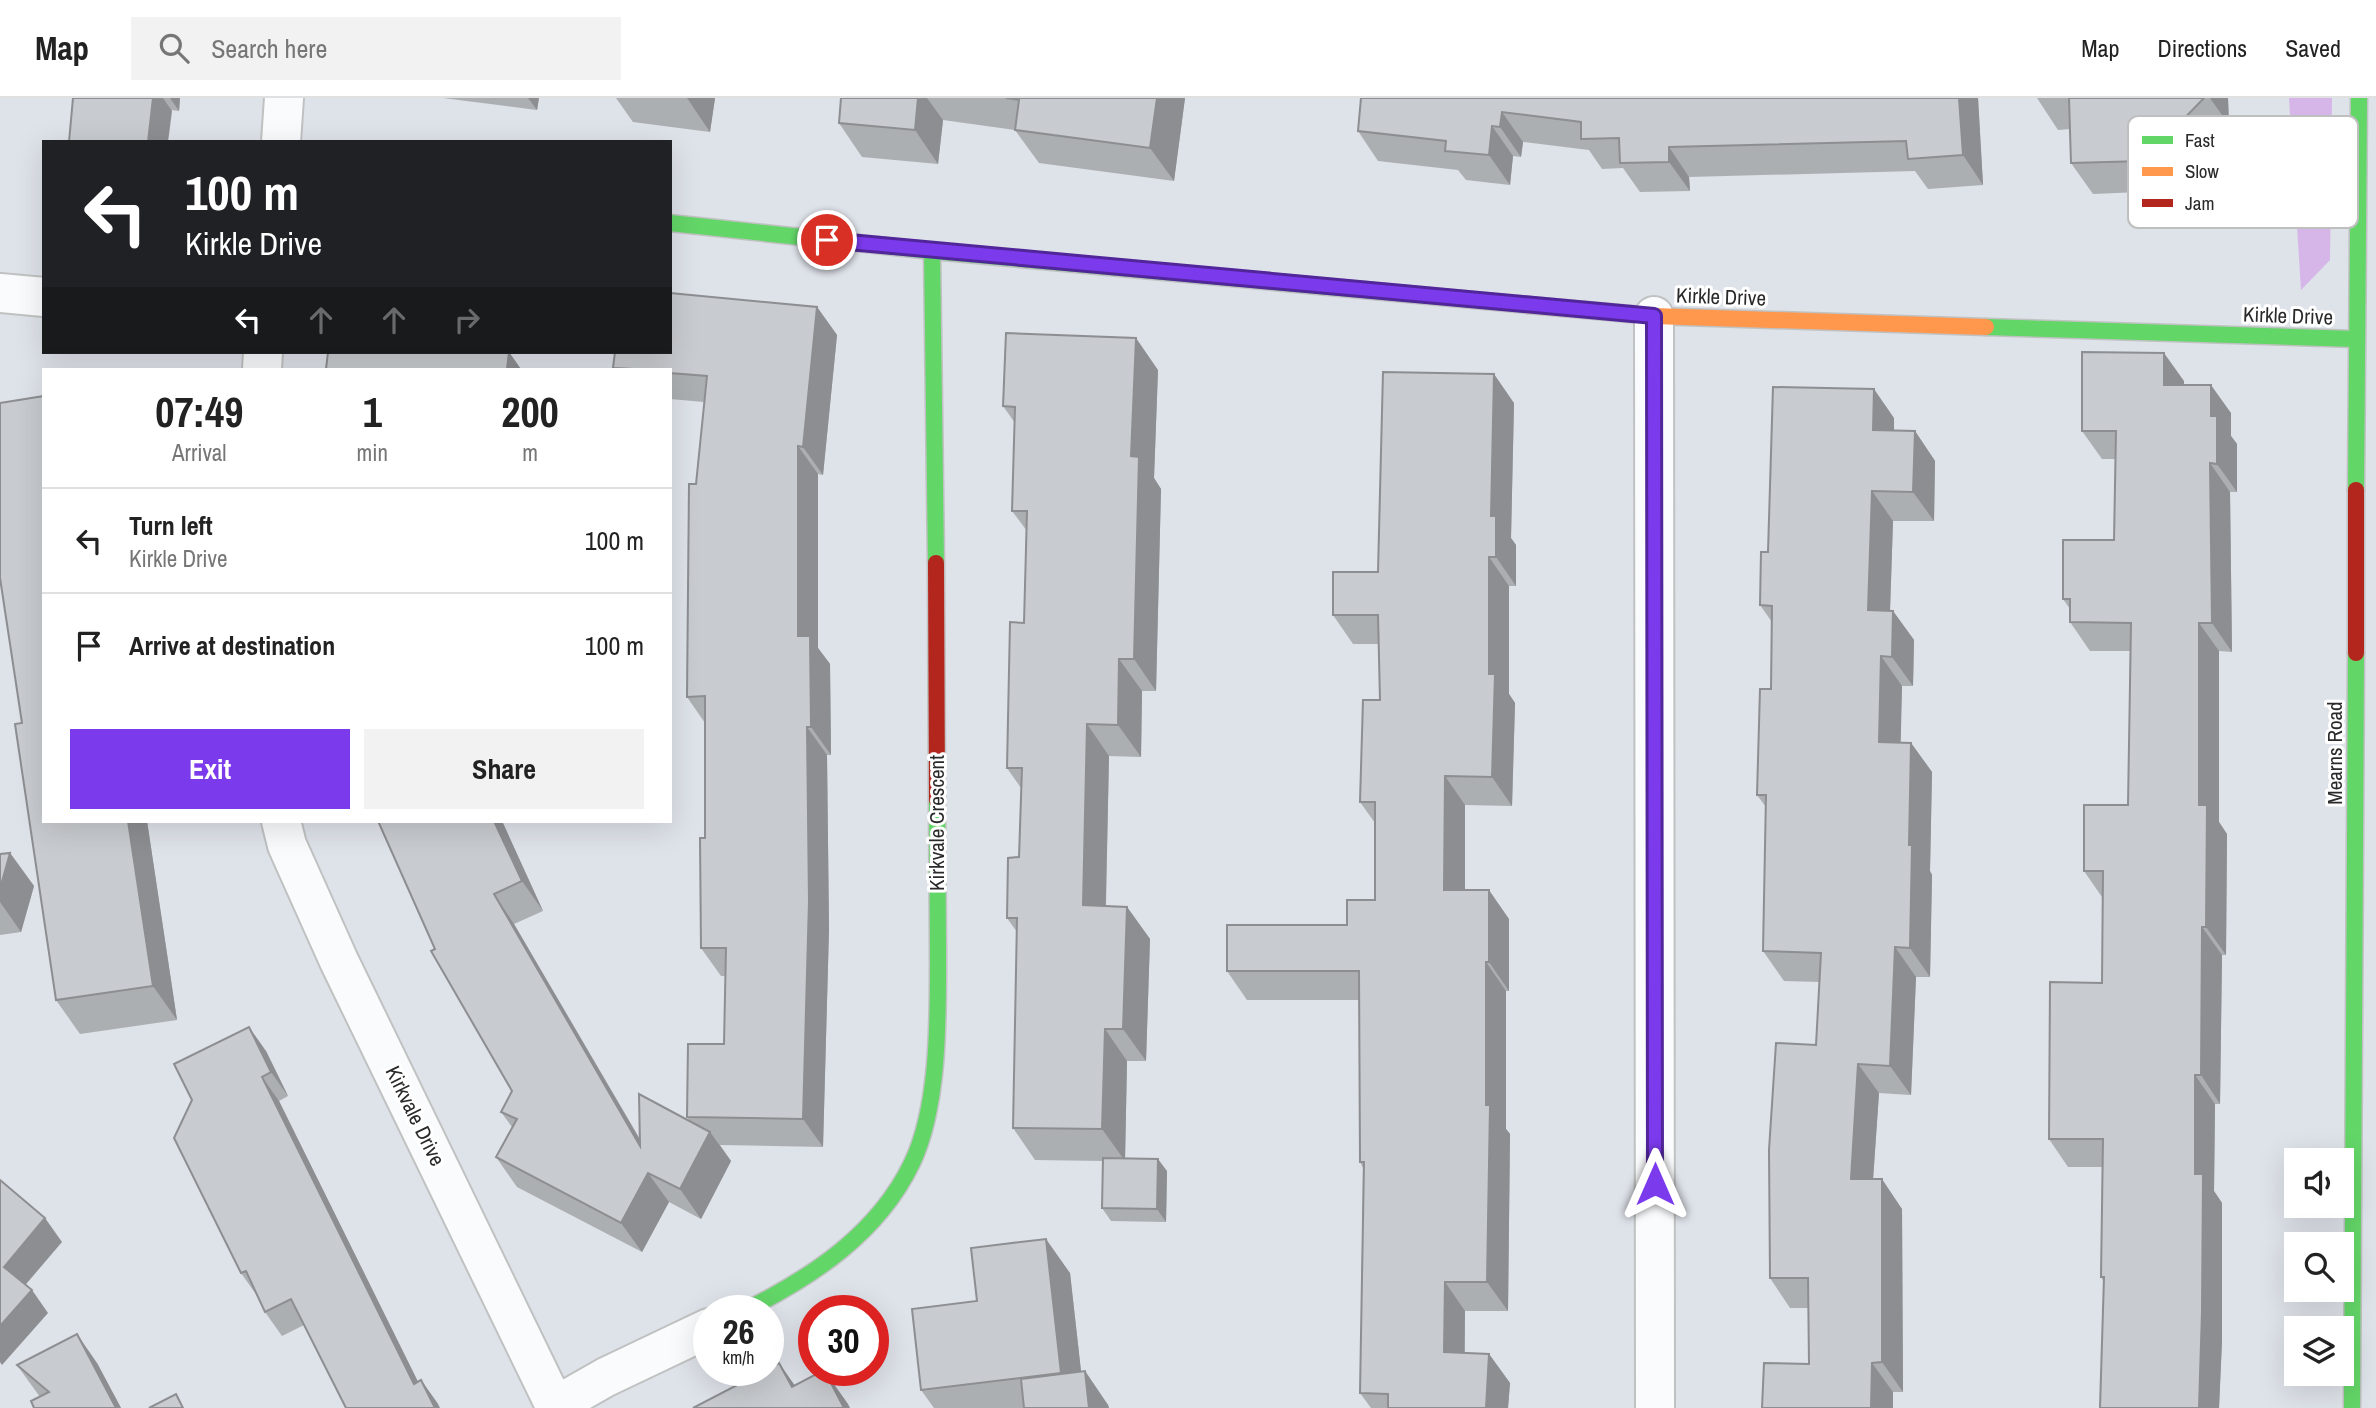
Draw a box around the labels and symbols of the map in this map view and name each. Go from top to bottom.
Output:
legend [2128,116,2358,228]
text: Fast [2185,127,2215,153]
text: Slow [2185,158,2220,184]
text: Jam [2185,190,2214,216]
pin [797,210,857,270]
street label: Kirkle Drive [1676,280,1766,313]
street label: Kirkle Drive [2243,299,2333,332]
street label: Mearns Road [2320,701,2349,805]
street label: Kirkvale Crescent [922,755,951,891]
street label: Kirkvale Drive [379,1061,452,1171]
position arrow [1618,1147,1692,1221]
speed limit sign: 30 [798,1295,889,1386]

